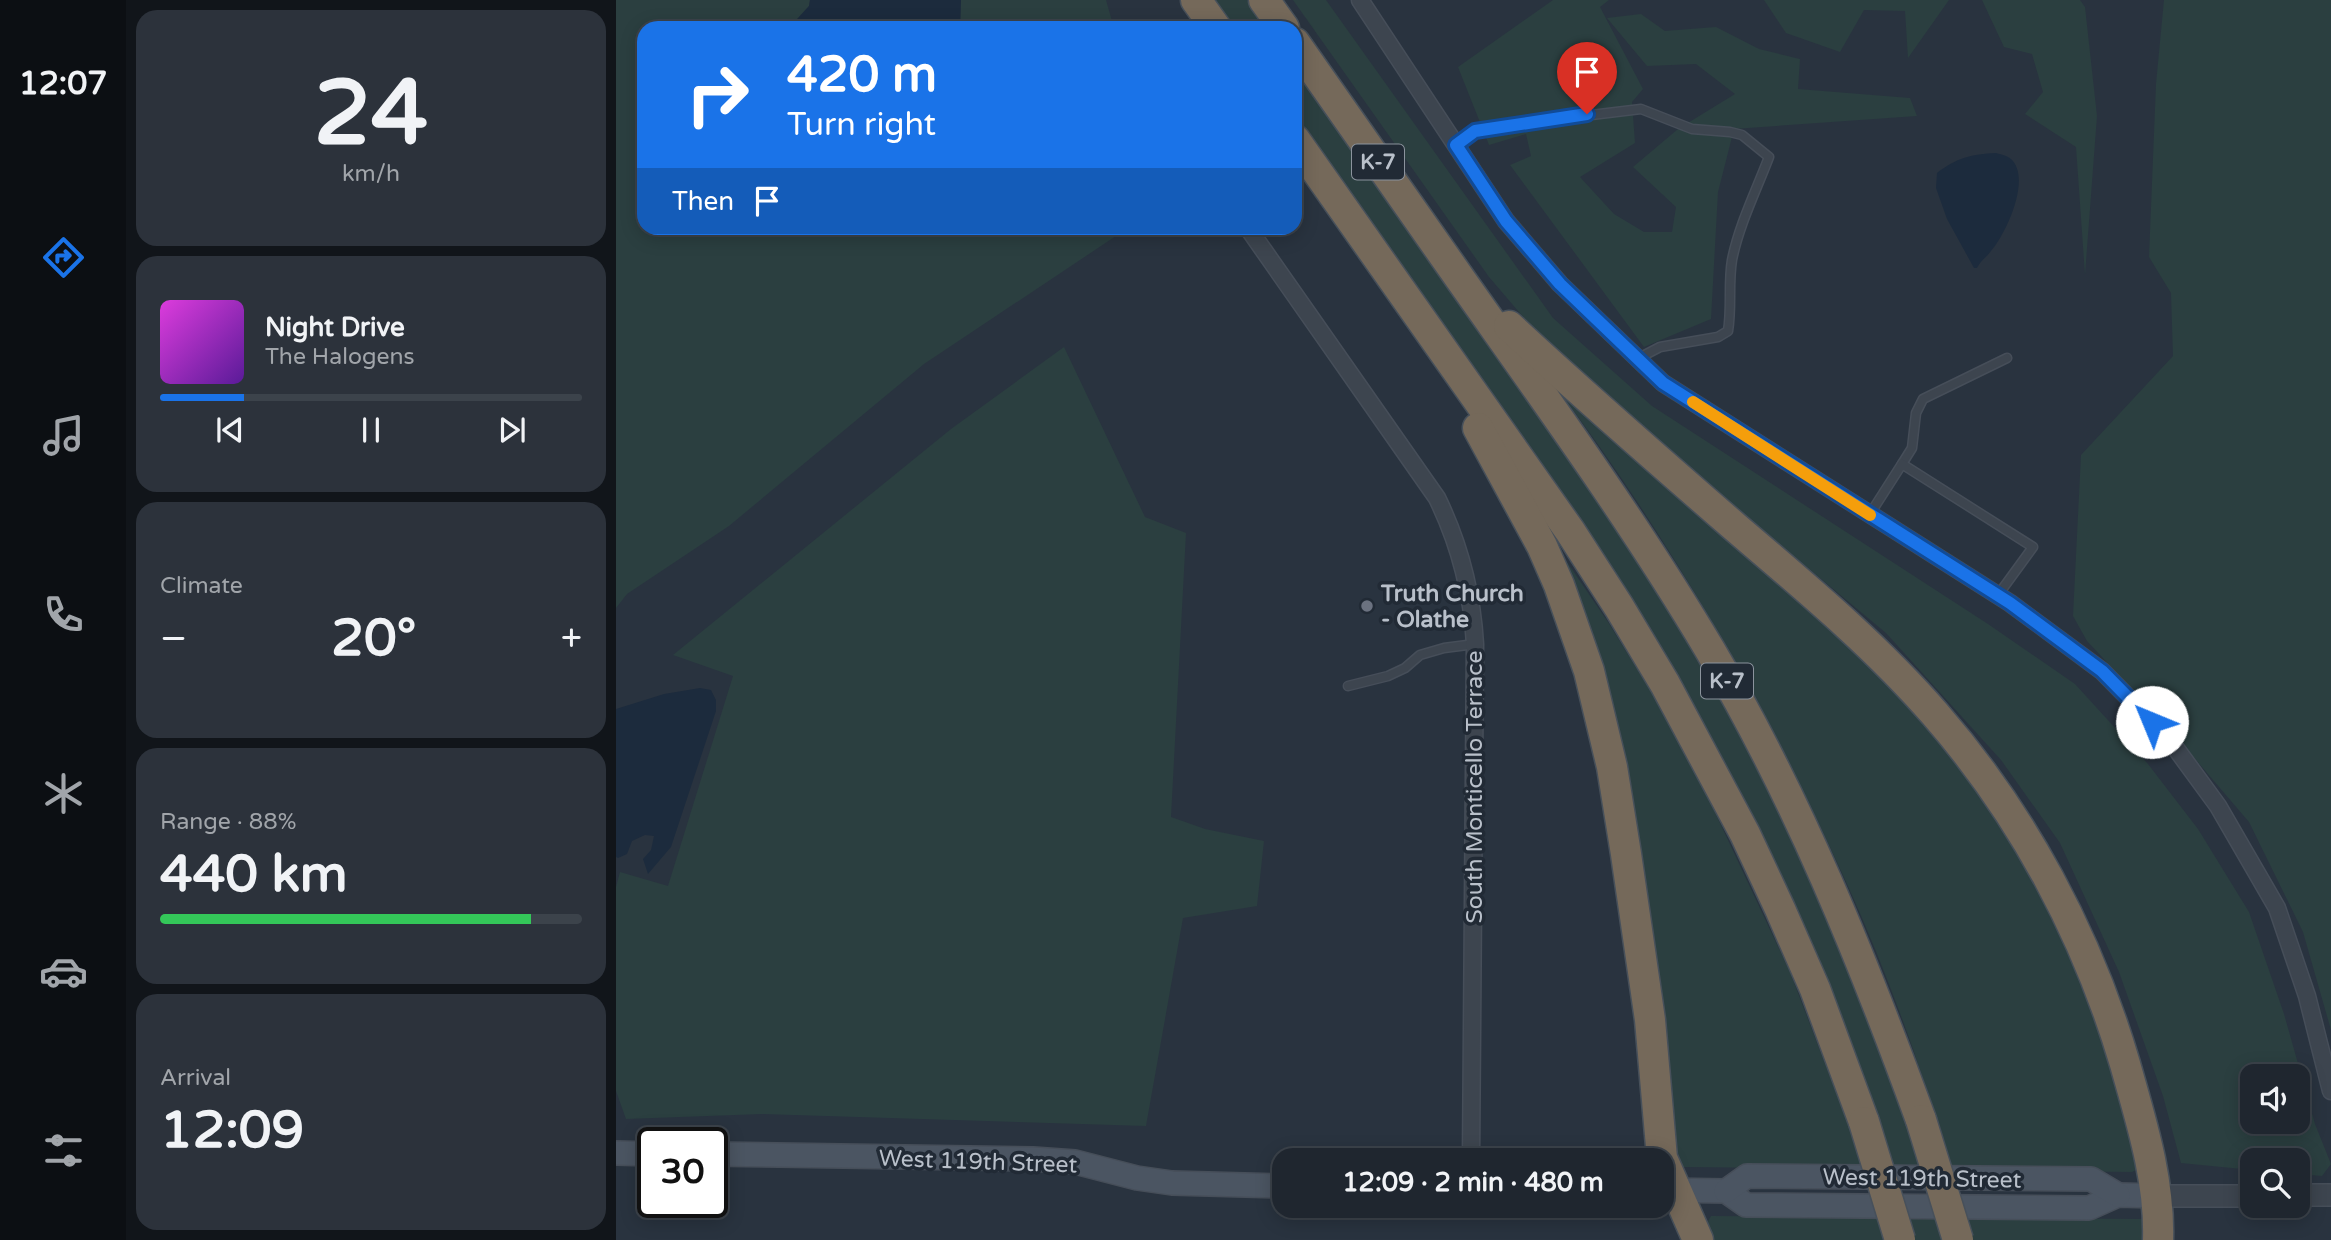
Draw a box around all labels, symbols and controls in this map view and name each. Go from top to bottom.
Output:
pin [1557,42,1617,114]
text: 420 m [787,46,937,105]
icon: right [672,49,763,140]
icon: arrive [1568,53,1606,91]
text: 24 [314,59,428,169]
text: 12:07 [19,65,107,103]
text: Turn right [787,106,936,144]
road number: K-7 [1352,144,1404,180]
text: km/h [342,160,400,188]
icon: arrive [748,182,786,220]
text: Then [672,186,734,217]
icon: directions [39,233,88,282]
text: Night Drive [265,312,405,343]
text: The Halogens [265,343,414,371]
icon: music [39,411,88,460]
icon: previous [211,411,249,449]
icon: pause [352,411,390,449]
icon: next [493,411,531,449]
text: Climate [160,572,243,600]
place label: Truth Church - Olathe [1380,580,1524,634]
icon: phone [39,590,88,639]
marker: Truth Church - Olathe [1359,598,1375,614]
text: 20° [331,607,416,670]
text: − [160,616,187,662]
text: + [561,616,582,662]
street label: South Monticello Terrace [1461,651,1489,923]
road number: K-7 [1701,664,1753,698]
position arrow [2115,685,2189,759]
icon: climate [39,769,88,818]
text: Range · 88% [160,808,296,836]
text: 440 km [160,843,348,906]
icon: car [39,947,88,996]
text: Arrival [160,1064,231,1092]
map controls [2240,1064,2310,1218]
button: sound [2240,1064,2310,1134]
text: 12:09 [160,1099,304,1162]
icon: filters [39,1126,88,1175]
speed limit sign: 30 [637,1127,728,1218]
street label: West 119th Street [878,1145,1078,1179]
button: search [2240,1148,2310,1218]
street label: West 119th Street [1822,1163,2022,1195]
text: 12:09 · 2 min · 480 m [1342,1167,1604,1198]

